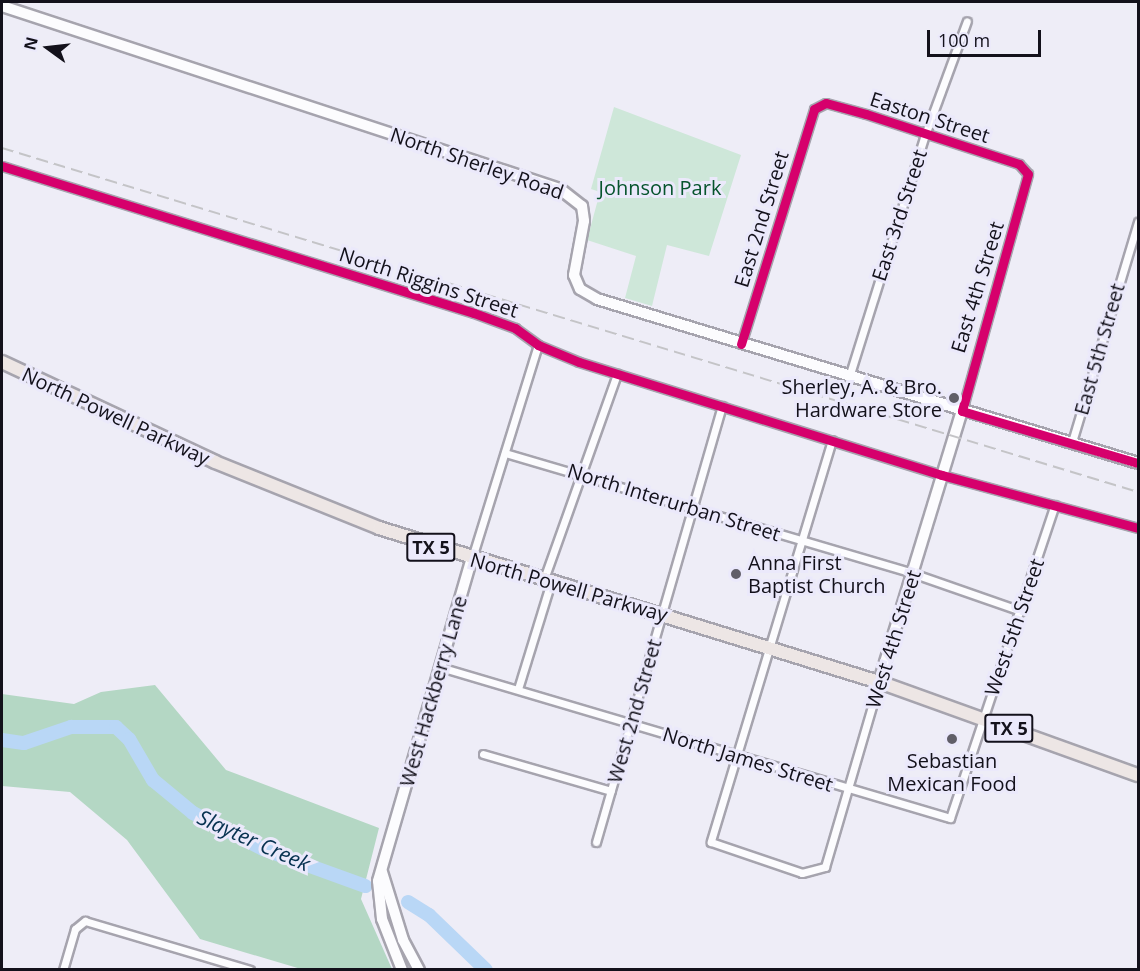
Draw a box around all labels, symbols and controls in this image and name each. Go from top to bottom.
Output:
north arrow [18,18,78,78]
scale bar [930,18,1044,56]
text: 100 m [938,28,990,52]
text: N [18,34,43,52]
street label: Easton Street [867,86,993,148]
street label: North Sherley Road [387,122,567,204]
street label: East 3rd Street [866,146,932,284]
street label: East 2nd Street [729,148,793,290]
park label: Johnson Park [599,175,721,199]
street label: East 4th Street [946,218,1008,356]
street label: North Riggins Street [336,242,522,322]
street label: East 5th Street [1069,280,1129,418]
street label: North Powell Parkway [18,362,214,470]
place label: Sherley, A. & Bro. Hardware Store [781,374,942,421]
marker: Sherley, A. & Bro. Hardware Store [947,391,961,405]
street label: North Interurban Street [565,458,783,546]
road number: TX 5 [406,532,456,562]
street label: North Powell Parkway [467,547,671,627]
place label: Anna First Baptist Church [748,550,885,597]
street label: West 5th Street [979,555,1049,699]
marker: Anna First Baptist Church [729,567,743,581]
street label: West 4th Street [861,567,925,711]
street label: West Hackberry Lane [394,593,472,789]
street label: West 2nd Street [602,636,666,786]
road number: TX 5 [984,713,1034,743]
street label: North James Street [660,722,836,796]
marker: Sebastian Mexican Food [945,732,959,746]
place label: Sebastian Mexican Food [887,749,1017,796]
water label: Slayter Creek [194,804,314,876]

